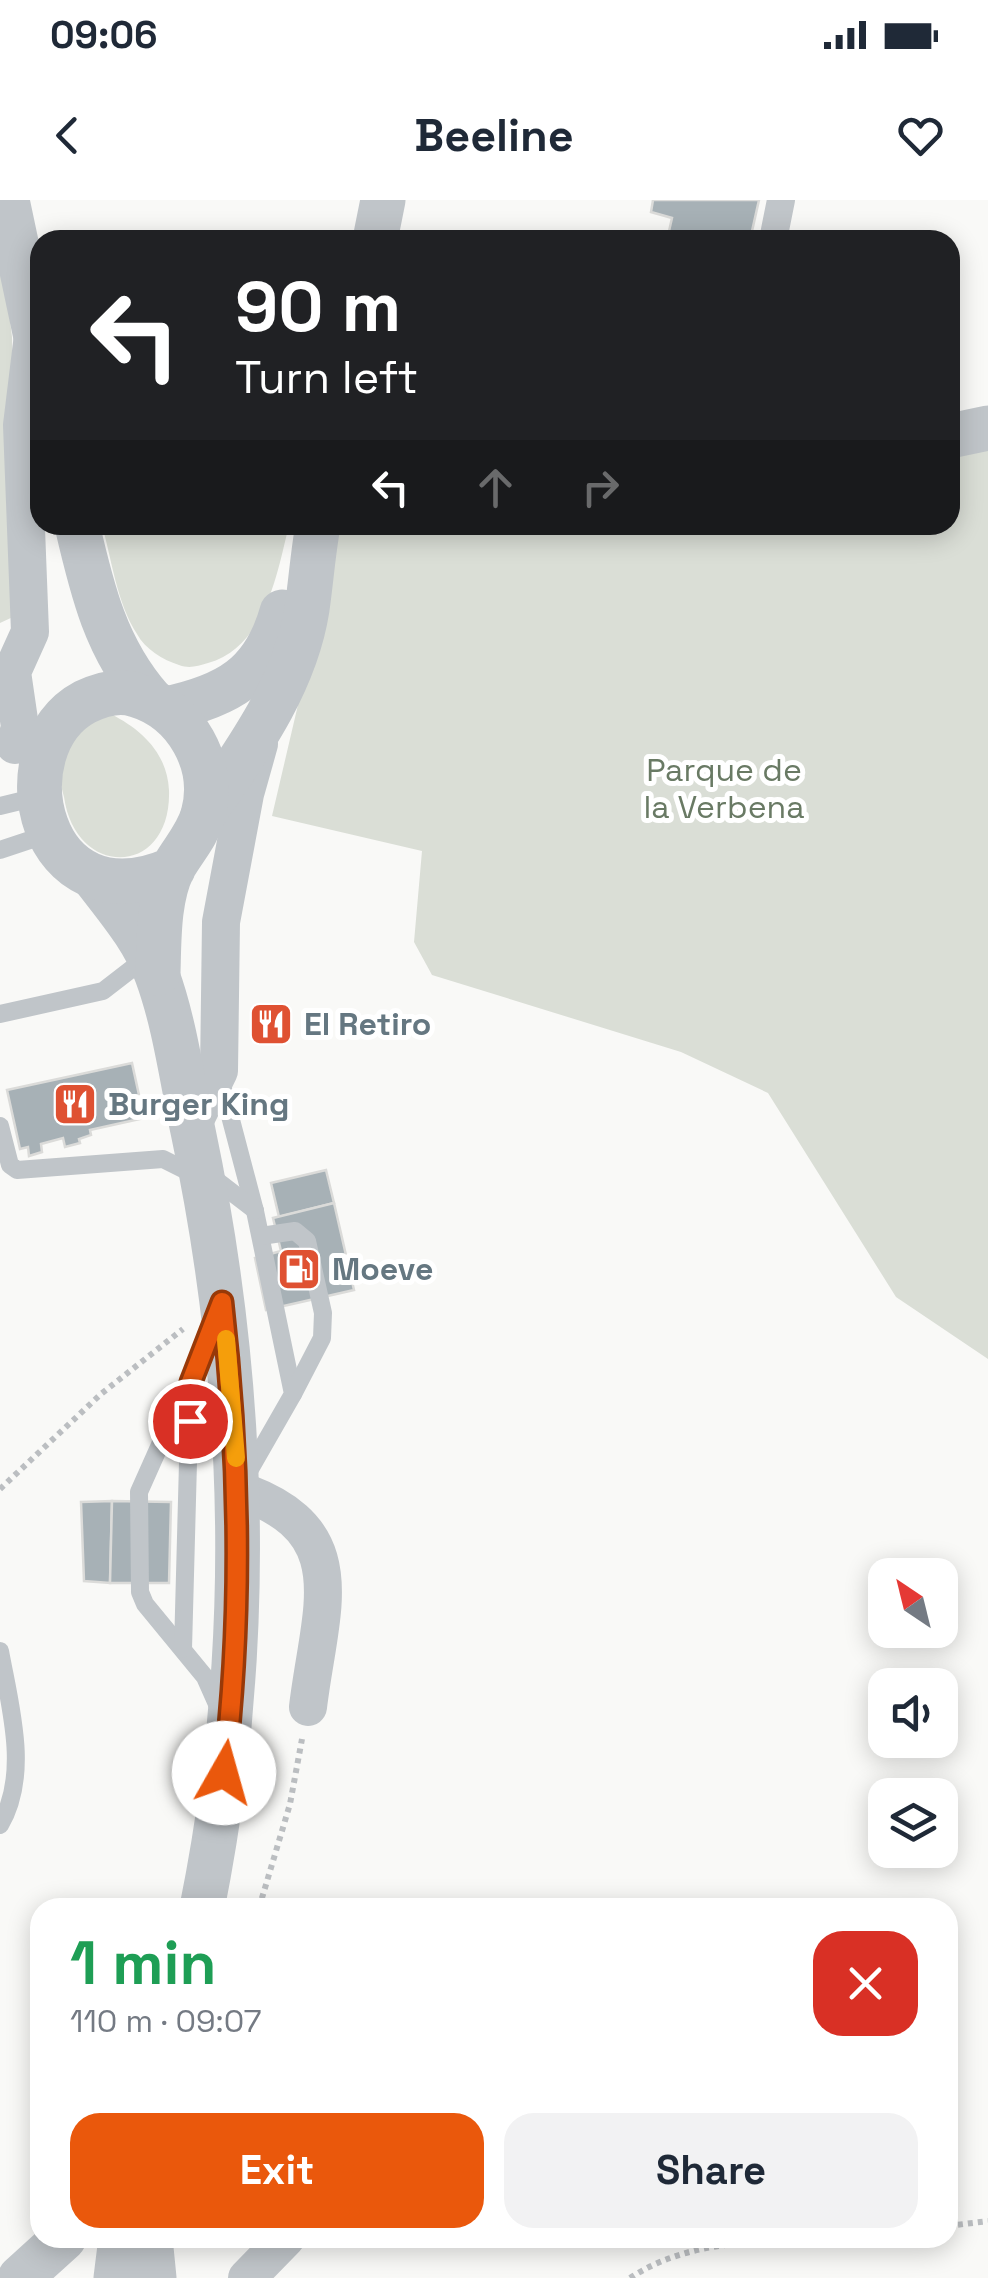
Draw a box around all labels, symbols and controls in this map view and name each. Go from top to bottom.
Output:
text: 09:06 [50,11,158,59]
text: Beeline [414,107,574,164]
icon: back [40,108,95,163]
icon: heart [893,108,948,163]
text: 90 m [235,262,401,351]
icon: left [70,270,200,400]
text: Turn left [235,349,418,406]
icon: left [363,460,418,515]
icon: ahead [468,460,523,515]
icon: right [573,460,628,515]
park label: Parque de la Verbena [643,750,805,827]
restaurant icon: El Retiro [248,1001,294,1047]
place label: El Retiro [304,1004,431,1044]
restaurant icon: Burger King [52,1081,98,1127]
place label: Burger King [108,1084,289,1124]
fuel station icon: Moeve [276,1246,322,1292]
place label: Moeve [332,1249,433,1289]
pin [148,1379,233,1464]
icon: arrive [163,1394,218,1449]
north arrow [868,1558,958,1648]
map controls [868,1558,958,1868]
button: sound [868,1668,958,1758]
position arrow [172,1721,276,1825]
button: layers [868,1778,958,1868]
text: 1 min [70,1925,217,2002]
button: close [813,1931,918,2036]
text: 110 m · 09:07 [70,2001,262,2041]
button: Exit [70,2113,484,2228]
button: Share [504,2113,918,2228]

